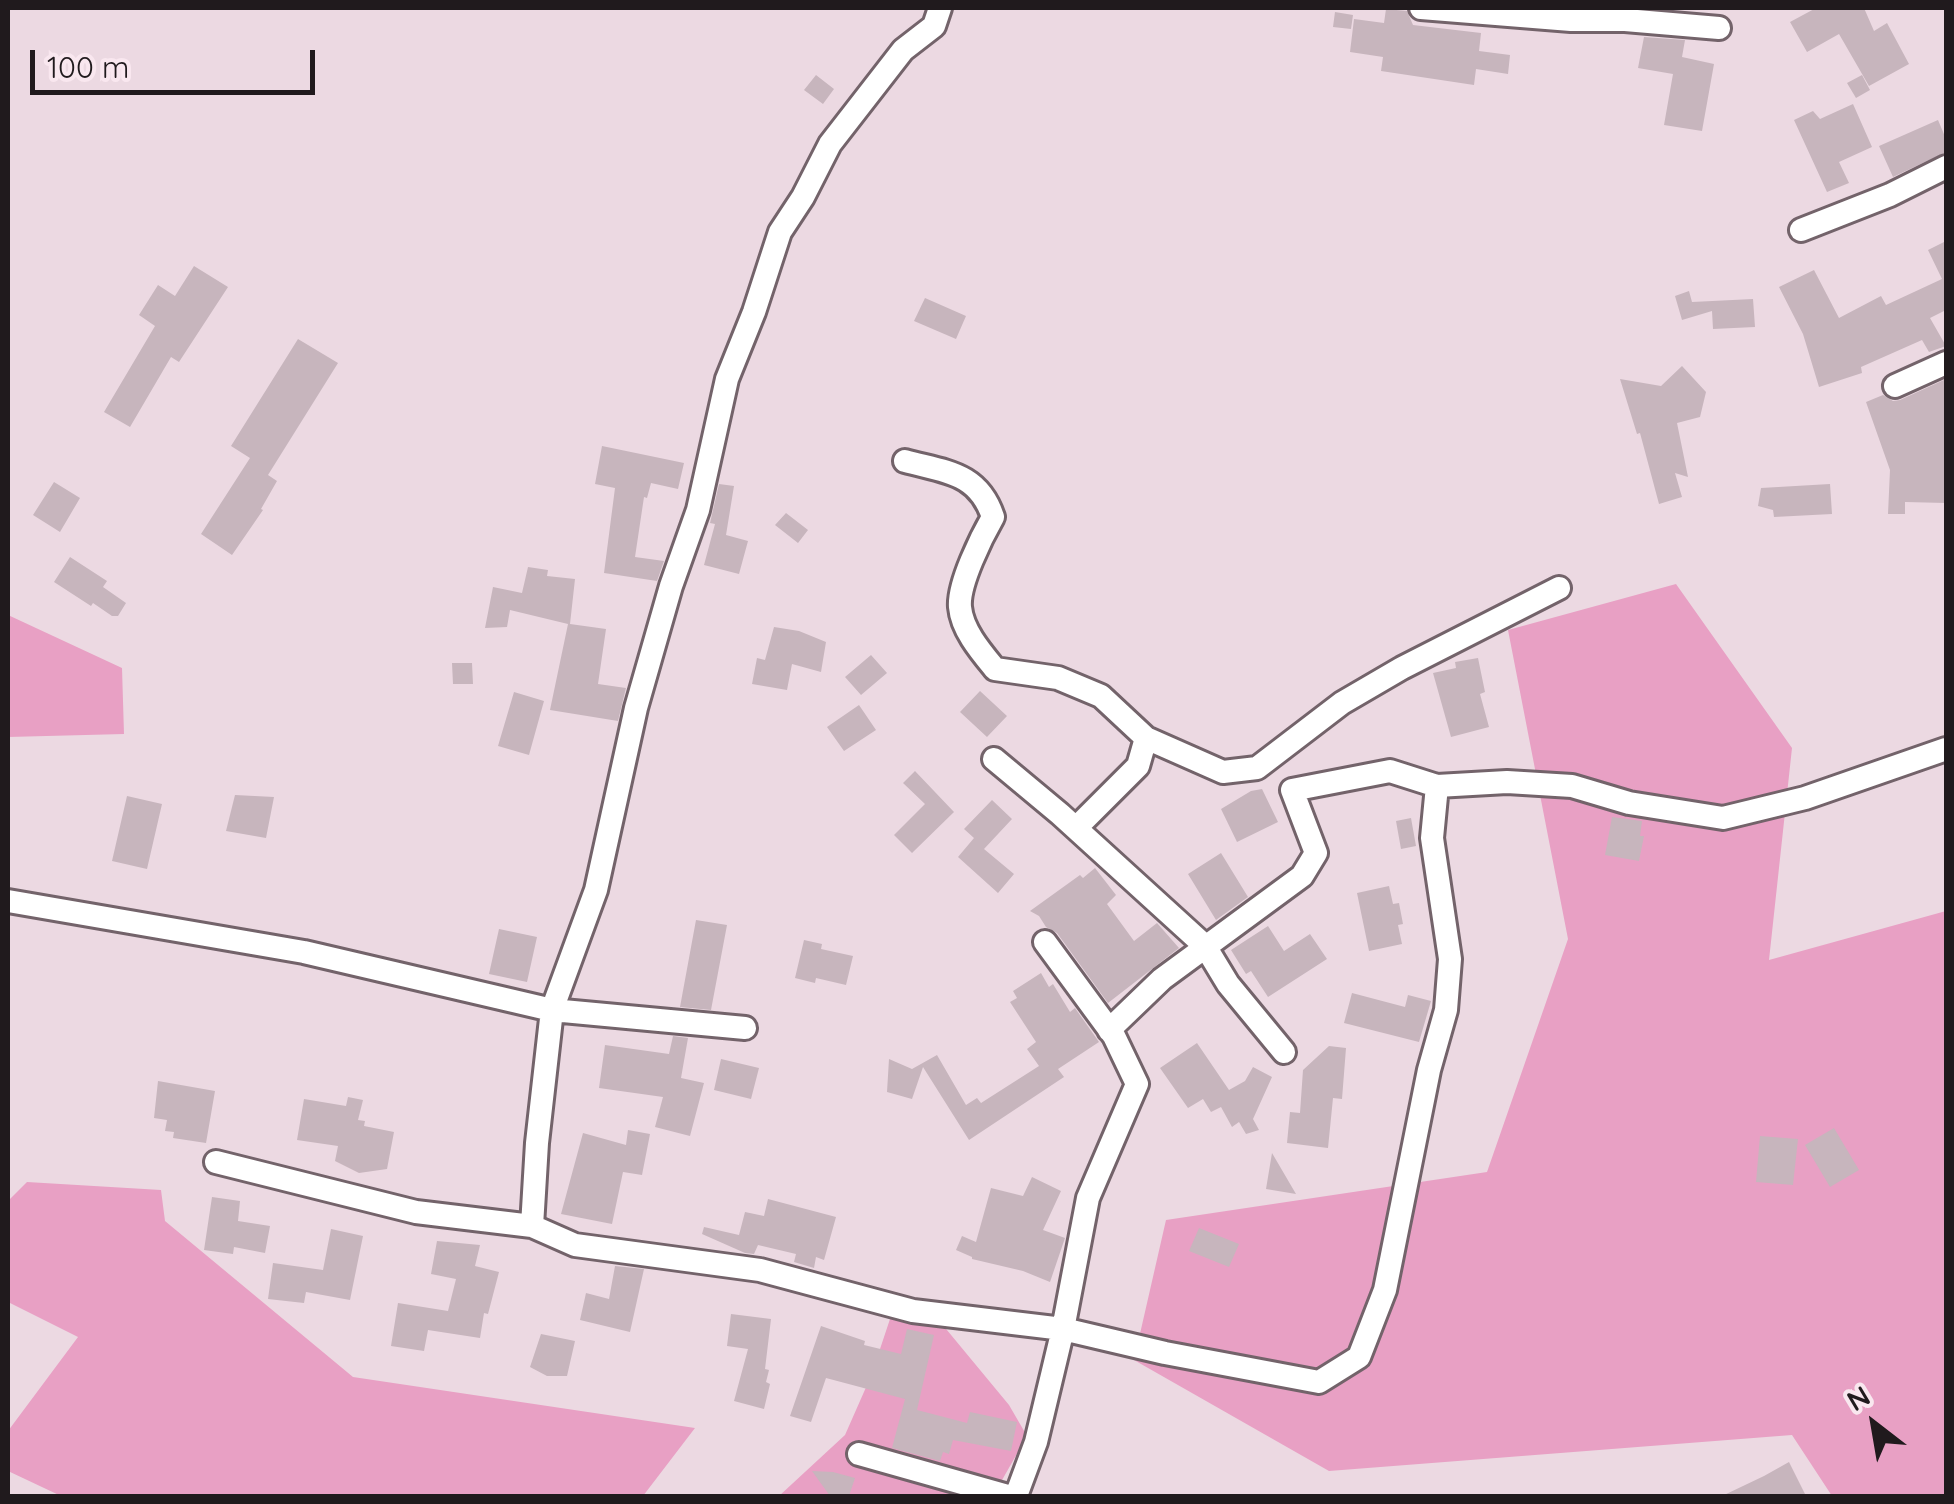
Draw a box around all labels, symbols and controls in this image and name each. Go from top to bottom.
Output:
scale bar [35,30,320,92]
text: 100 m [47,48,129,86]
north arrow [1824,1374,1924,1474]
text: N [1840,1378,1876,1418]

